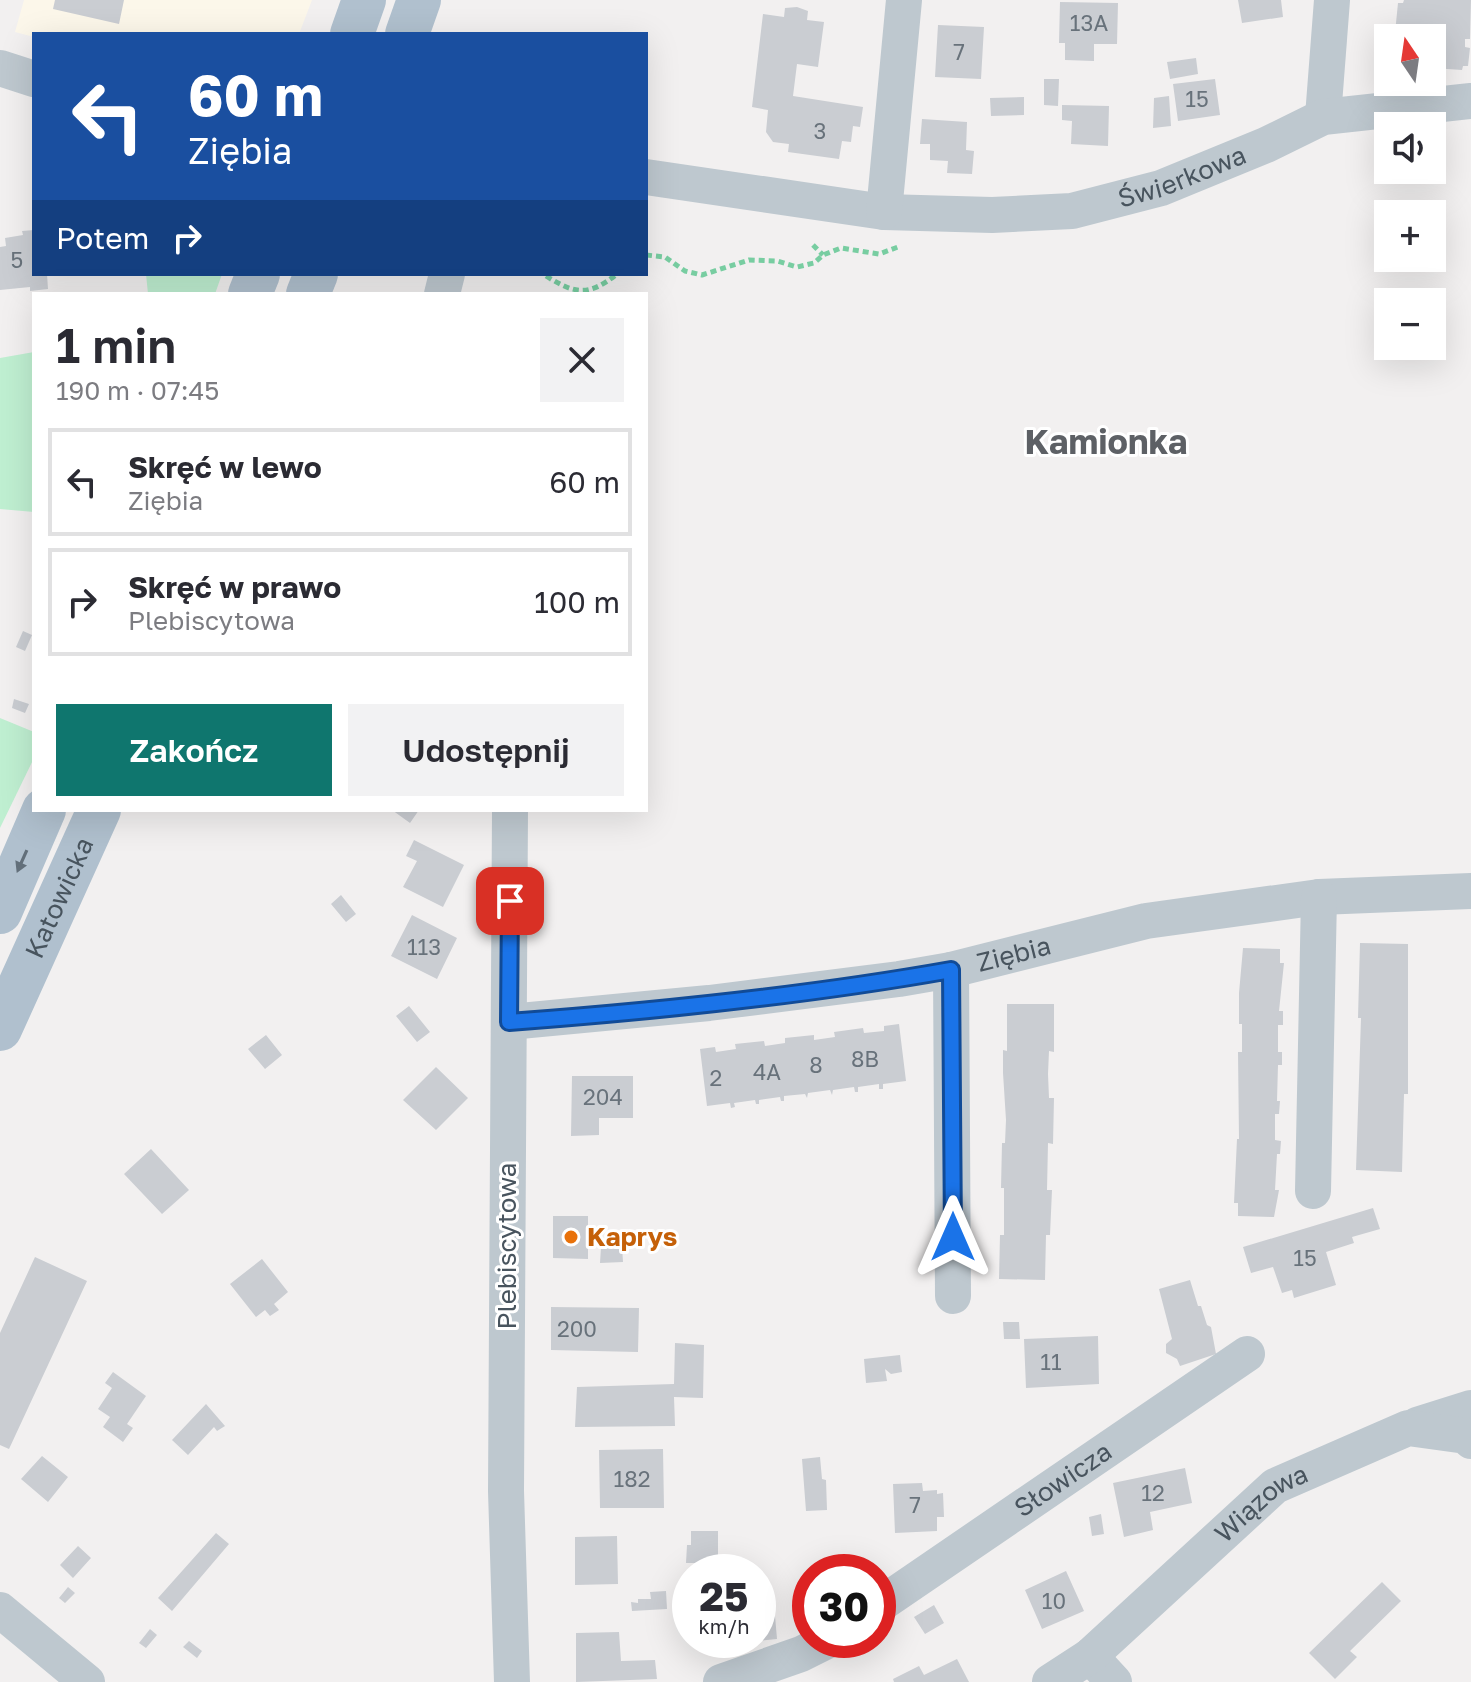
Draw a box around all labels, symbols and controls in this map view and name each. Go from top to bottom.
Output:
house number: 13A [1070,9,1108,36]
north arrow [1374,24,1446,96]
map controls [1374,24,1446,360]
house number: 7 [953,38,965,65]
text: 60 m [188,61,323,128]
icon: left [56,64,160,168]
house number: 15 [1185,85,1209,112]
button: sound [1374,112,1446,184]
house number: 3 [814,117,826,144]
text: Ziębia [188,129,292,172]
street label: Świerkowa [1115,139,1251,213]
button: + [1374,200,1446,272]
icon: right [165,216,209,260]
text: Potem [56,220,149,256]
house number: 5 [11,246,23,273]
button: − [1374,288,1446,360]
text: 1 min [56,316,176,374]
button: close [540,318,624,402]
text: 190 m · 07:45 [56,375,219,406]
district label: Kamionka [1024,421,1188,461]
text: Skręć w lewo [128,449,322,485]
icon: left [60,460,104,504]
text: 60 m [549,464,620,500]
text: Ziębia [128,485,203,516]
text: Skręć w prawo [128,569,341,605]
icon: right [60,580,104,624]
text: 100 m [534,584,620,620]
text: Plebiscytowa [128,605,295,636]
button: Zakończ [56,704,332,796]
button: Udostępnij [348,704,624,796]
street label: Katowicka [18,832,100,963]
one-way arrow [16,849,29,873]
pin [476,867,544,935]
icon: arrive [488,879,532,923]
street label: Ziębia [973,930,1054,978]
house number: 113 [407,933,441,960]
house number: 8B [851,1045,879,1072]
house number: 8 [809,1051,823,1078]
house number: 4A [753,1058,781,1085]
house number: 2 [710,1064,722,1091]
house number: 204 [583,1083,623,1110]
street label: Plebiscytowa [491,1163,522,1329]
position arrow [911,1195,995,1279]
place label: Kaprys [587,1221,677,1252]
marker: Kaprys [562,1228,580,1246]
house number: 15 [1293,1244,1317,1271]
house number: 200 [557,1315,597,1342]
house number: 11 [1040,1348,1062,1375]
street label: Słowicza [1008,1435,1117,1523]
street label: Wiązowa [1208,1458,1312,1549]
house number: 182 [614,1465,650,1492]
house number: 12 [1141,1479,1165,1506]
house number: 7 [909,1491,921,1518]
speed limit sign: 30 [792,1554,896,1658]
text: 25 [700,1572,748,1620]
house number: 10 [1042,1587,1066,1614]
text: km/h [699,1614,749,1638]

